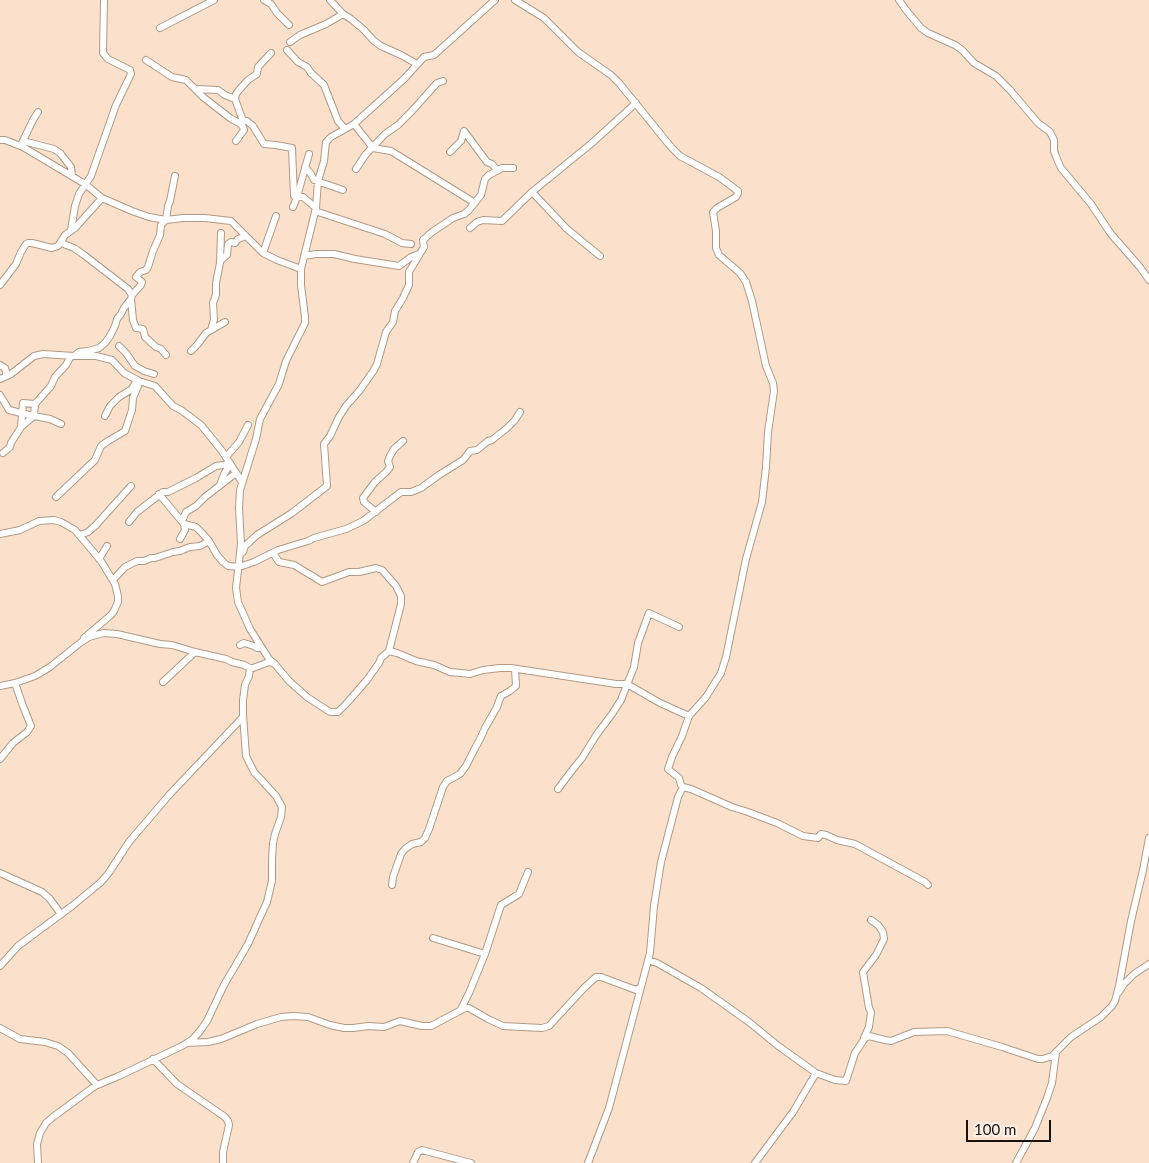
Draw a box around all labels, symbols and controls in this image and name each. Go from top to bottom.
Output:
scale bar [969,1110,1054,1142]
text: 100 m [974,1120,1016,1138]

